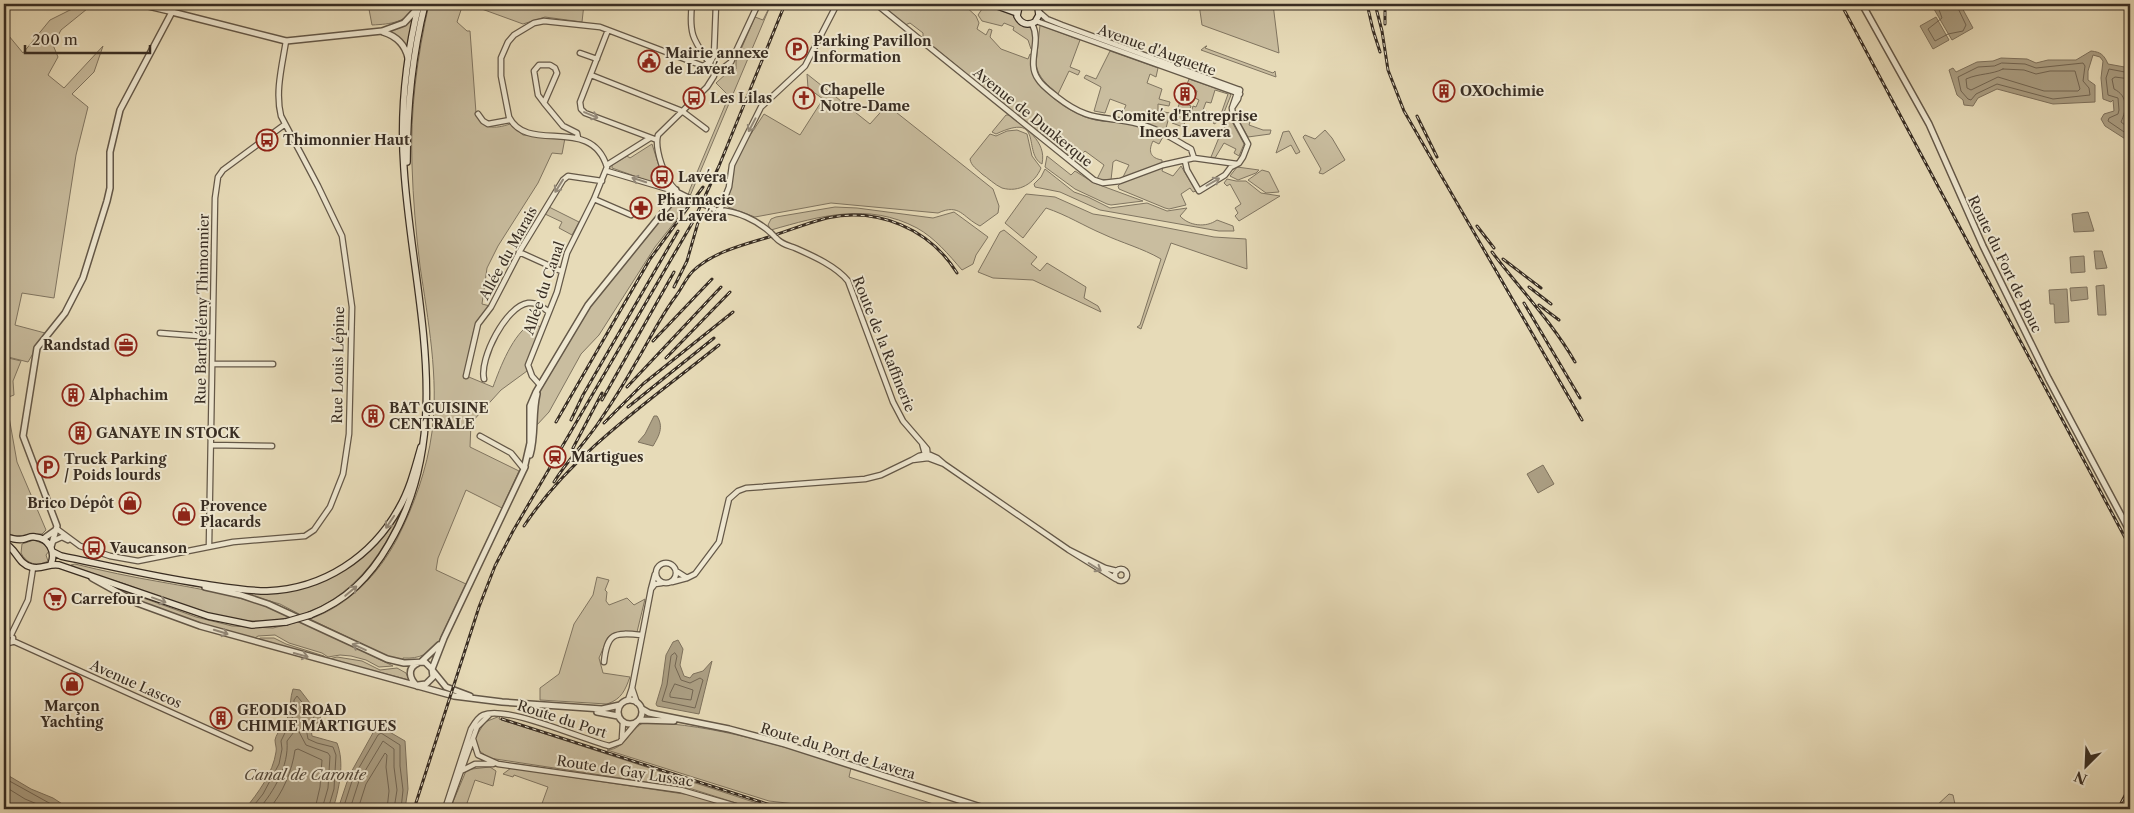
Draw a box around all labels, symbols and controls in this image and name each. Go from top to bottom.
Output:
street label: Avenue d'Auguette [1094,20,1219,80]
scale bar [25,22,150,54]
text: 200 m [32,30,78,49]
place label: Parking Pavillon Information [813,32,932,66]
parking icon: Parking Pavillon Information [785,37,809,61]
place label: Mairie annexe de Lavéra [665,44,769,78]
public building icon: Mairie annexe de Lavéra [637,49,661,73]
street label: Avenue de Dunkerque [969,63,1096,171]
building icon: OXOchimie [1432,79,1456,103]
place label: Chapelle Notre-Dame [820,81,910,115]
building icon: Comité d'Entreprise Ineos Lavera [1173,82,1197,106]
place label: OXOchimie [1460,82,1544,100]
bus stop icon: Les Lilas [682,86,706,110]
church icon: Chapelle Notre-Dame [792,86,816,110]
place label: Les Lilas [710,89,772,107]
place label: Comité d'Entreprise Ineos Lavera [1112,107,1258,141]
one-way arrow [583,110,598,120]
one-way arrow [747,117,757,132]
bus stop icon: Thimonnier Haut [255,128,279,152]
place label: Thimonnier Haut [283,131,410,149]
bus stop icon: Lavéra [650,165,674,189]
place label: Lavéra [678,168,728,186]
one-way arrow [631,175,647,185]
one-way arrow [1206,177,1220,187]
one-way arrow [554,179,564,193]
place label: Pharmacie de Lavéra [657,191,734,225]
street label: Route du Fort de Bouc [1964,192,2046,336]
pharmacy icon: Pharmacie de Lavéra [629,196,653,220]
street label: Allée du Marais [474,203,541,304]
street label: Rue Barthélémy Thimonnier [191,213,213,405]
street label: Allée du Canal [519,239,568,338]
street label: Route de la Raffinerie [849,274,920,415]
street label: Rue Louis Lépine [328,306,348,424]
office icon: Randstad [114,333,138,357]
place label: Randstad [43,336,111,354]
building icon: Alphachim [61,383,85,407]
place label: Alphachim [88,386,168,404]
place label: BAT CUISINE CENTRALE [389,399,489,433]
building icon: BAT CUISINE CENTRALE [361,404,385,428]
building icon: GANAYE IN STOCK [68,421,92,445]
place label: GANAYE IN STOCK [96,424,241,442]
station icon: Martigues [543,445,567,469]
place label: Martigues [571,448,644,466]
place label: Truck Parking / Poids lourds [64,450,167,484]
parking icon: Truck Parking / Poids lourds [36,455,60,479]
shop icon: Brico Dépôt [118,491,142,515]
place label: Brico Dépôt [27,494,114,512]
place label: Provence Placards [200,497,267,531]
shop icon: Provence Placards [172,502,196,526]
one-way arrow [385,515,395,529]
bus stop icon: Vaucanson [82,536,106,560]
place label: Vaucanson [109,539,188,557]
one-way arrow [1087,562,1101,572]
one-way arrow [345,585,358,597]
supermarket icon: Carrefour [43,587,67,611]
place label: Carrefour [71,590,143,608]
one-way arrow [151,596,167,605]
one-way arrow [213,628,229,638]
one-way arrow [352,641,367,651]
one-way arrow [293,650,309,660]
street label: Avenue Lascos [87,655,185,712]
shop icon: Marçon Yachting [60,672,84,696]
street label: Route du Port [515,696,609,742]
place label: Marçon Yachting [40,697,104,731]
place label: GEODIS ROAD CHIMIE MARTIGUES [237,701,396,735]
building icon: GEODIS ROAD CHIMIE MARTIGUES [209,706,233,730]
street label: Route du Port de Lavera [758,719,918,783]
north arrow [2062,740,2112,790]
street label: Route de Gay Lussac [555,751,695,791]
water label: Canal de Caronte [244,765,367,784]
text: N [2071,767,2090,789]

